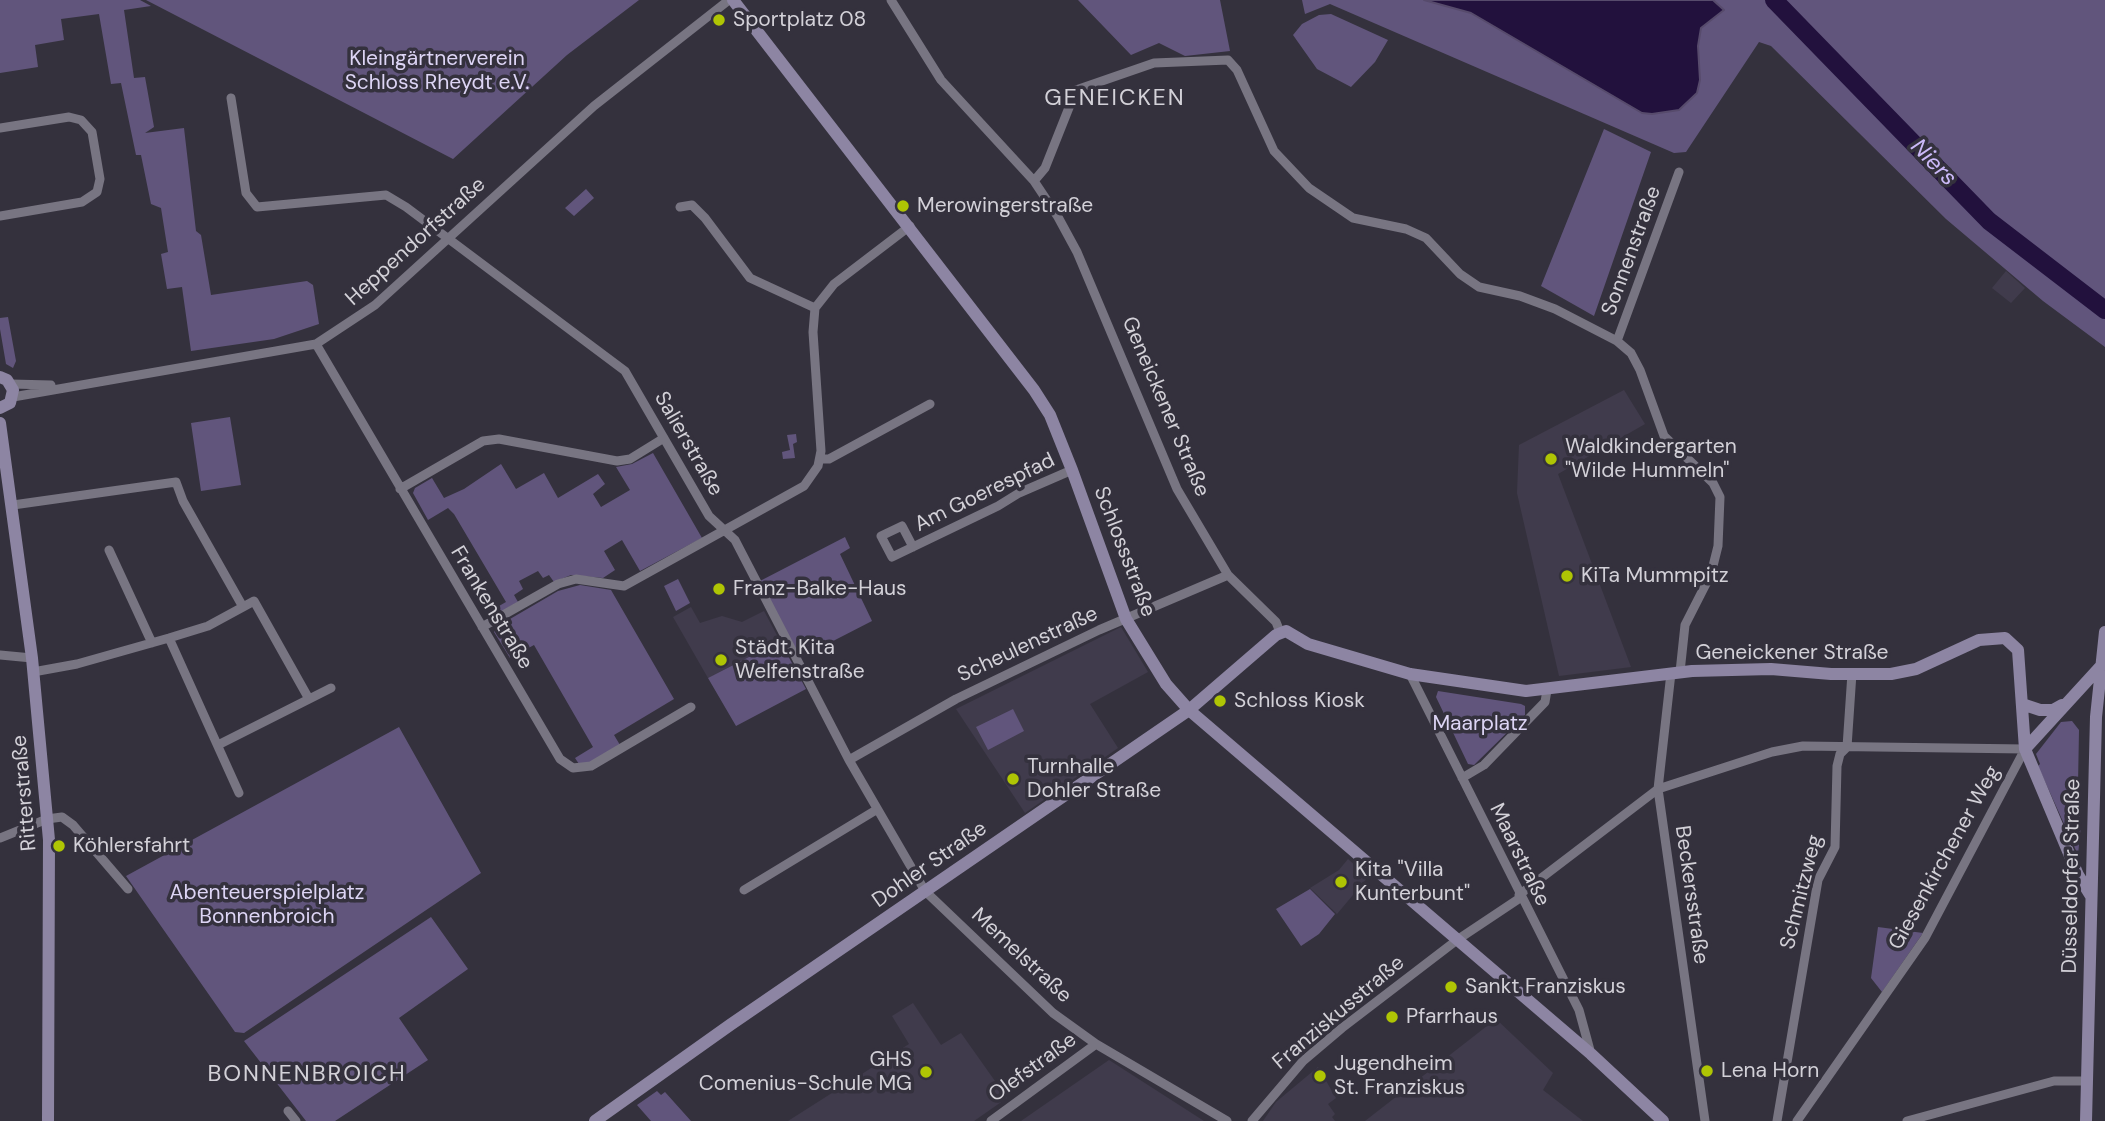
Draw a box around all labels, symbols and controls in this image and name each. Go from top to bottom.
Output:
place label: Sportplatz 08 [733,7,866,33]
marker: Sportplatz 08 [711,12,727,28]
park label: Kleingärtnerverein Schloss Rheydt e.V. [345,46,529,96]
district label: GENEICKEN [1045,85,1185,113]
water label: Niers [1904,134,1962,192]
street label: Heppendorfstraße [341,173,491,311]
street label: Sonnenstraße [1597,183,1667,319]
place label: Merowingerstraße [917,193,1093,219]
marker: Merowingerstraße [895,198,911,214]
street label: Geneickener Straße [1116,313,1214,501]
street label: Salierstraße [648,387,728,501]
place label: Waldkindergarten "Wilde Hummeln" [1565,434,1737,484]
street label: Am Goerespfad [911,448,1059,538]
marker: Waldkindergarten "Wilde Hummeln" [1543,451,1559,467]
street label: Schlossstraße [1088,483,1160,621]
street label: Frankenstraße [444,542,538,674]
place label: KiTa Mummpitz [1581,563,1729,589]
marker: KiTa Mummpitz [1559,568,1575,584]
place label: Franz-Balke-Haus [733,576,907,602]
marker: Franz-Balke-Haus [711,581,727,597]
street label: Scheulenstraße [954,601,1102,689]
place label: Städt. Kita Welfenstraße [735,635,865,685]
street label: Geneickener Straße [1695,640,1889,666]
marker: Städt. Kita Welfenstraße [713,652,729,668]
place label: Schloss Kiosk [1234,688,1365,714]
marker: Schloss Kiosk [1212,693,1228,709]
park label: Maarplatz [1432,711,1528,737]
street label: Ritterstraße [7,734,43,852]
place label: Turnhalle Dohler Straße [1027,754,1161,804]
street label: Giesenkirchener Weg [1884,762,2006,954]
marker: Turnhalle Dohler Straße [1005,771,1021,787]
street label: Düsseldorfer Straße [2058,778,2086,974]
street label: Maarstraße [1483,799,1555,911]
street label: Dohler Straße [868,816,992,914]
street label: Beckersstraße [1669,824,1713,966]
street label: Schmitzweg [1776,832,1828,952]
place label: Köhlersfahrt [73,833,190,859]
marker: Köhlersfahrt [51,838,67,854]
place label: Kita "Villa Kunterbunt" [1355,857,1470,907]
marker: Kita "Villa Kunterbunt" [1333,874,1349,890]
park label: Abenteuerspielplatz Bonnenbroich [170,880,364,930]
street label: Memelstraße [966,903,1076,1009]
street label: Franziskusstraße [1268,951,1410,1075]
place label: Sankt Franziskus [1465,974,1626,1000]
marker: Sankt Franziskus [1443,979,1459,995]
place label: Pfarrhaus [1406,1004,1498,1030]
marker: Pfarrhaus [1384,1009,1400,1025]
street label: Olefstraße [984,1028,1082,1108]
place label: GHS Comenius-Schule MG [699,1047,912,1097]
place label: Jugendheim St. Franziskus [1334,1051,1465,1101]
place label: Lena Horn [1721,1058,1819,1084]
district label: BONNENBROICH [209,1061,405,1089]
marker: Lena Horn [1699,1063,1715,1079]
marker: GHS Comenius-Schule MG [918,1064,934,1080]
marker: Jugendheim St. Franziskus [1312,1068,1328,1084]

